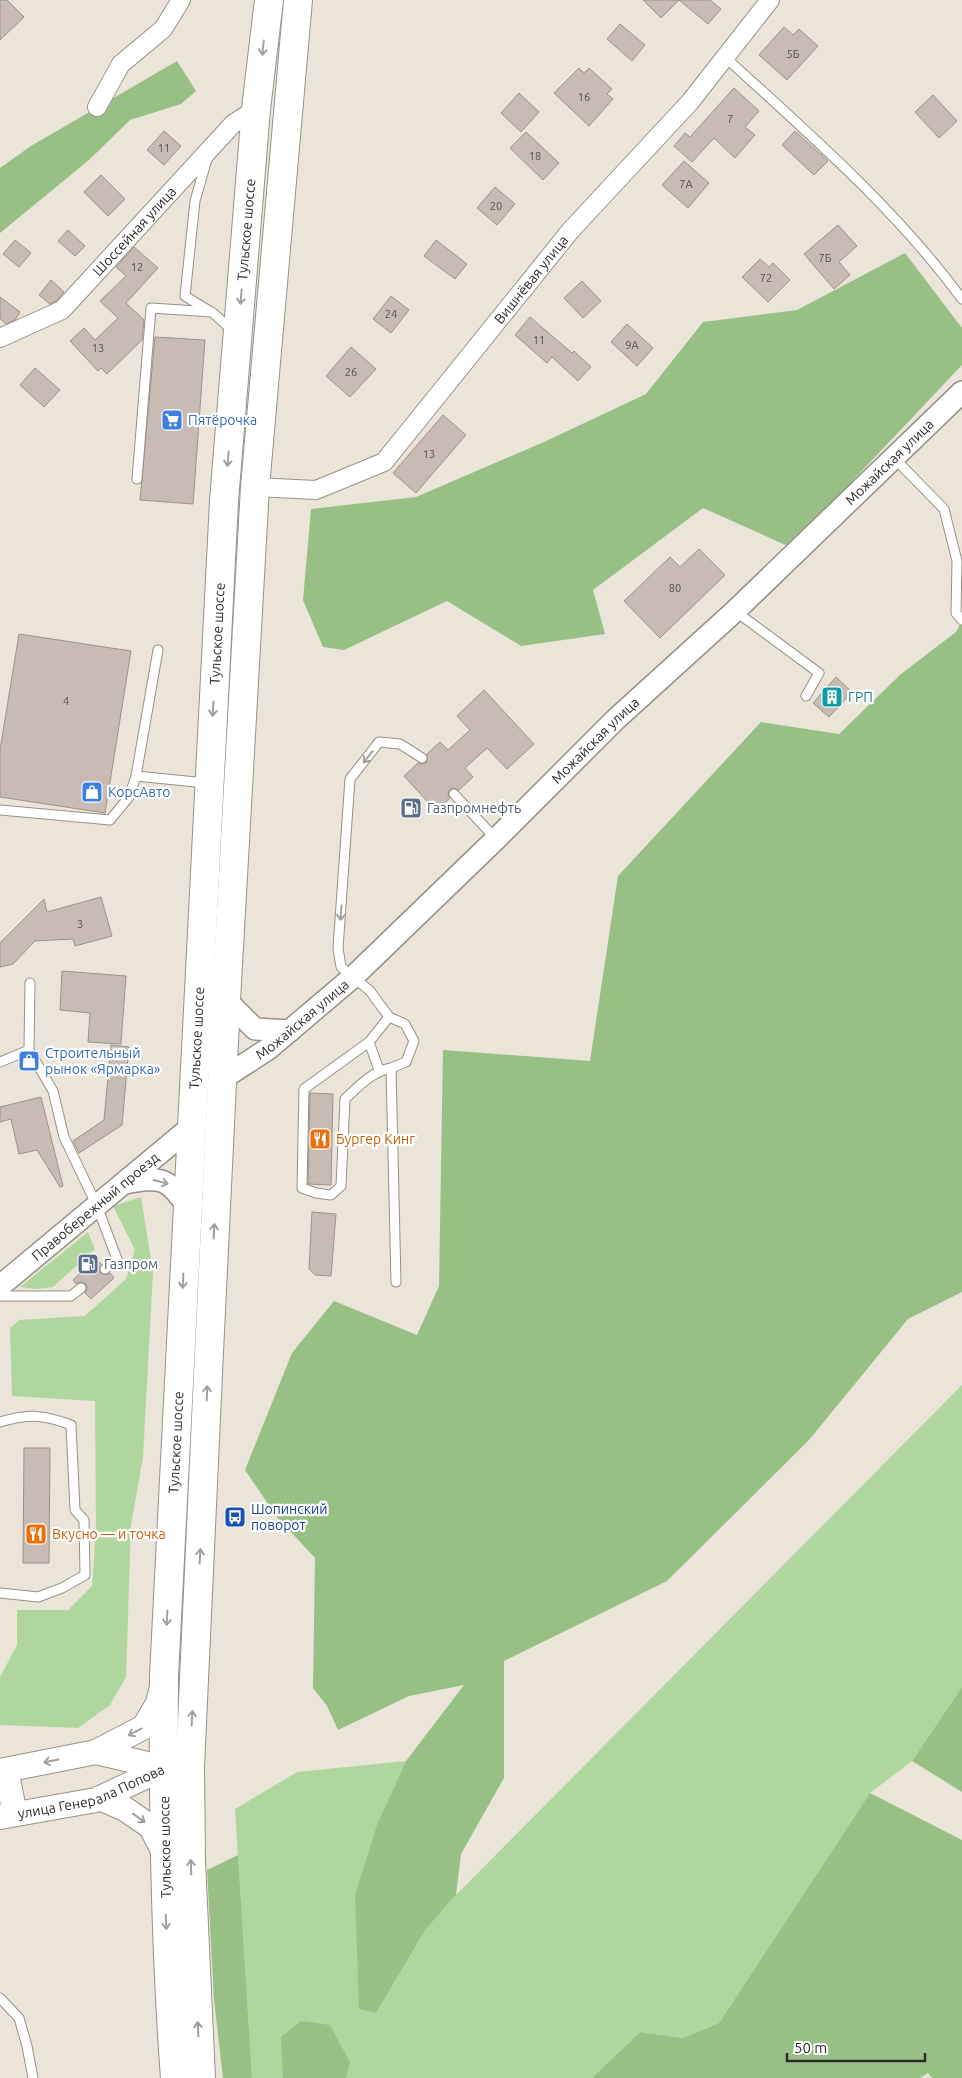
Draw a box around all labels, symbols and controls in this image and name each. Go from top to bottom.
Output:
one-way arrow [258,40,267,56]
house number: 5Б [787,48,800,60]
house number: 16 [578,91,590,103]
house number: 7 [727,113,733,125]
house number: 11 [158,142,170,154]
house number: 18 [529,150,541,162]
street label: Тульское шоссе [234,178,258,281]
house number: 7А [679,178,694,190]
street label: Шоссейная улица [89,183,179,279]
house number: 20 [490,200,502,212]
street label: Вишнёвая улица [491,232,571,327]
house number: 7Б [819,252,832,264]
house number: 12 [131,261,143,273]
house number: 72 [760,272,772,284]
one-way arrow [236,289,246,305]
house number: 24 [385,308,397,320]
house number: 11 [533,334,545,346]
house number: 9А [625,339,640,351]
house number: 13 [92,342,104,354]
house number: 26 [345,366,357,378]
supermarket icon: Пятёрочка [160,408,184,432]
place label: Пятёрочка [188,412,257,428]
street label: Можайская улица [842,416,937,508]
house number: 13 [423,448,435,460]
one-way arrow [223,451,233,467]
street label: Тульское шоссе [207,582,228,685]
house number: 80 [669,582,681,594]
building icon: ГРП [820,685,844,709]
place label: ГРП [848,689,873,705]
street label: Можайская улица [548,694,642,787]
house number: 4 [63,695,69,707]
one-way arrow [208,701,217,717]
one-way arrow [362,750,373,763]
shop icon: КорсАвто [80,780,104,804]
place label: КорсАвто [108,784,170,800]
fuel station icon: Газпромнефть [399,796,423,820]
place label: Газпромнефть [427,800,521,816]
one-way arrow [336,905,345,921]
house number: 3 [77,918,83,930]
street label: Можайская улица [253,976,352,1063]
street label: Тульское шоссе [186,986,207,1090]
place label: Строительный рынок «Ярмарка» [45,1045,161,1077]
shop icon: Строительный рынок «Ярмарка» [17,1049,41,1073]
restaurant icon: Бургер Кинг [308,1127,332,1151]
place label: Бургер Кинг [336,1131,415,1147]
street label: Правобережный проезд [28,1149,162,1264]
one-way arrow [153,1178,169,1188]
one-way arrow [210,1223,219,1239]
fuel station icon: Газпром [76,1252,100,1276]
place label: Газпром [104,1256,158,1272]
one-way arrow [179,1272,188,1288]
one-way arrow [202,1386,212,1402]
street label: Тульское шоссе [165,1391,187,1494]
place label: Шопинский поворот [251,1501,328,1533]
bus stop icon: Шопинский поворот [223,1505,247,1529]
restaurant icon: Вкусно — и точка [24,1522,48,1546]
place label: Вкусно — и точка [52,1526,166,1542]
one-way arrow [196,1548,205,1564]
one-way arrow [163,1609,172,1625]
one-way arrow [188,1710,197,1726]
one-way arrow [127,1727,142,1737]
one-way arrow [44,1757,60,1767]
street label: улица Генерала Попова [16,1761,167,1822]
street label: Тульское шоссе [156,1796,174,1898]
one-way arrow [132,1813,145,1824]
one-way arrow [186,1859,196,1876]
one-way arrow [162,1914,171,1930]
one-way arrow [194,2022,203,2038]
scale bar [787,2030,924,2062]
text: 50 m [794,2039,827,2056]

